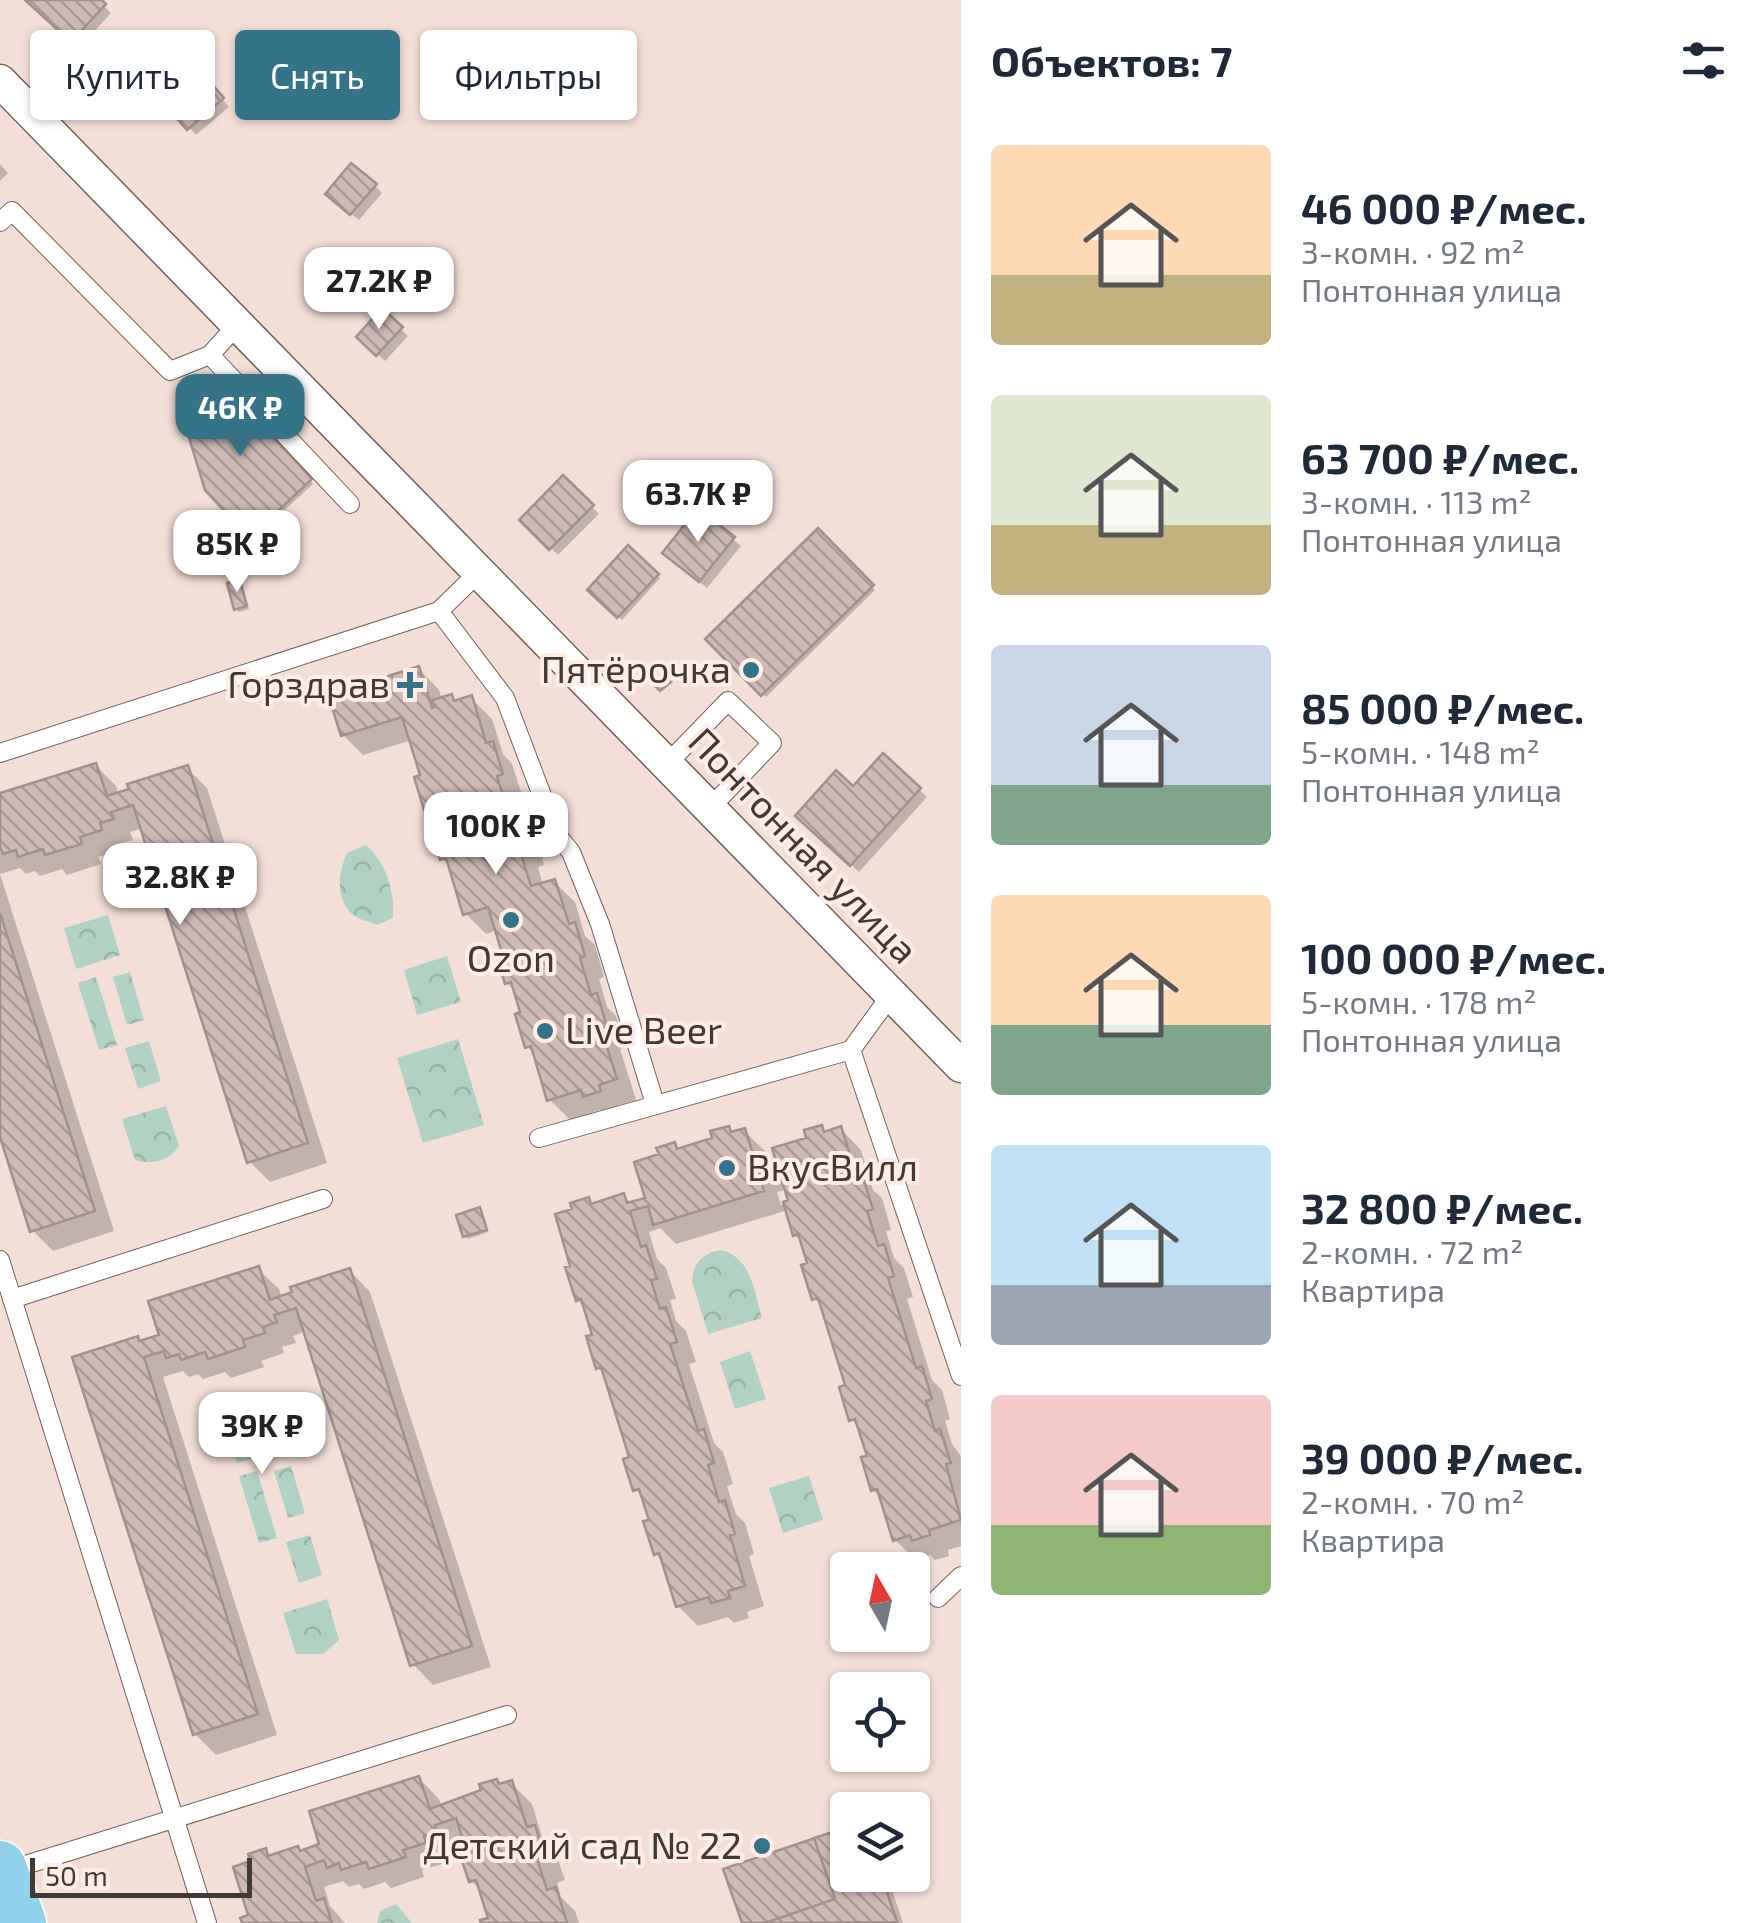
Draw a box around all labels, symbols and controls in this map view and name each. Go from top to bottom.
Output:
chip: Купить [30,30,215,120]
chip: Снять [235,30,400,120]
chip: Фильтры [420,30,637,120]
icon: filters [1676,33,1731,88]
text: Объектов: 7 [991,35,1232,85]
text: 46 000 ₽/мес. [1301,182,1587,232]
icon: home [1071,185,1191,305]
text: 3-комн. · 92 m² [1301,232,1525,270]
pin: 27.2K ₽ [287,247,471,332]
text: 27.2K ₽ [326,260,432,298]
text: Понтонная улица [1301,270,1562,308]
pin: 46K ₽ [170,374,310,459]
text: 46K ₽ [197,387,283,425]
text: 63 700 ₽/мес. [1301,432,1579,482]
icon: home [1071,435,1191,555]
pin: 63.7K ₽ [606,460,790,545]
text: 63.7K ₽ [645,473,751,511]
text: 3-комн. · 113 m² [1301,482,1532,520]
pin: 85K ₽ [167,510,307,595]
text: Понтонная улица [1301,520,1562,558]
text: 85K ₽ [195,523,279,561]
place label: Пятёрочка [541,645,731,691]
marker: Пятёрочка [740,659,762,681]
place label: Горздрав [227,660,390,706]
marker: Горздрав [399,674,421,696]
text: 85 000 ₽/мес. [1301,682,1584,732]
icon: home [1071,685,1191,805]
street label: Понтонная улица [680,717,929,972]
text: 5-комн. · 148 m² [1301,732,1540,770]
text: Понтонная улица [1301,770,1562,808]
pin: 100K ₽ [415,792,577,877]
text: 100K ₽ [446,805,546,843]
pin: 32.8K ₽ [88,843,272,928]
text: 32.8K ₽ [125,856,235,894]
marker: Ozon [500,909,522,931]
text: 100 000 ₽/мес. [1301,932,1606,982]
place label: Ozon [467,934,555,980]
icon: home [1071,935,1191,1055]
text: 5-комн. · 178 m² [1301,982,1537,1020]
place label: Live Beer [565,1006,722,1052]
marker: Live Beer [534,1020,556,1042]
text: Понтонная улица [1301,1020,1562,1058]
place label: ВкусВилл [747,1143,918,1189]
marker: ВкусВилл [716,1157,738,1179]
text: 32 800 ₽/мес. [1301,1182,1583,1232]
icon: home [1071,1185,1191,1305]
text: 2-комн. · 72 m² [1301,1232,1523,1270]
text: Квартира [1301,1270,1445,1308]
pin: 39K ₽ [192,1392,332,1477]
text: 39K ₽ [221,1405,303,1443]
text: 39 000 ₽/мес. [1301,1432,1584,1482]
icon: home [1071,1435,1191,1555]
text: 2-комн. · 70 m² [1301,1482,1524,1520]
text: Квартира [1301,1520,1445,1558]
north arrow [830,1552,930,1652]
map controls [830,1552,930,1892]
button: locate [830,1672,930,1772]
button: layers [830,1792,930,1892]
place label: Детский сад № 22 [423,1821,742,1867]
marker: Детский сад № 22 [751,1835,773,1857]
scale bar [30,1853,252,1898]
text: 50 m [45,1858,108,1892]

